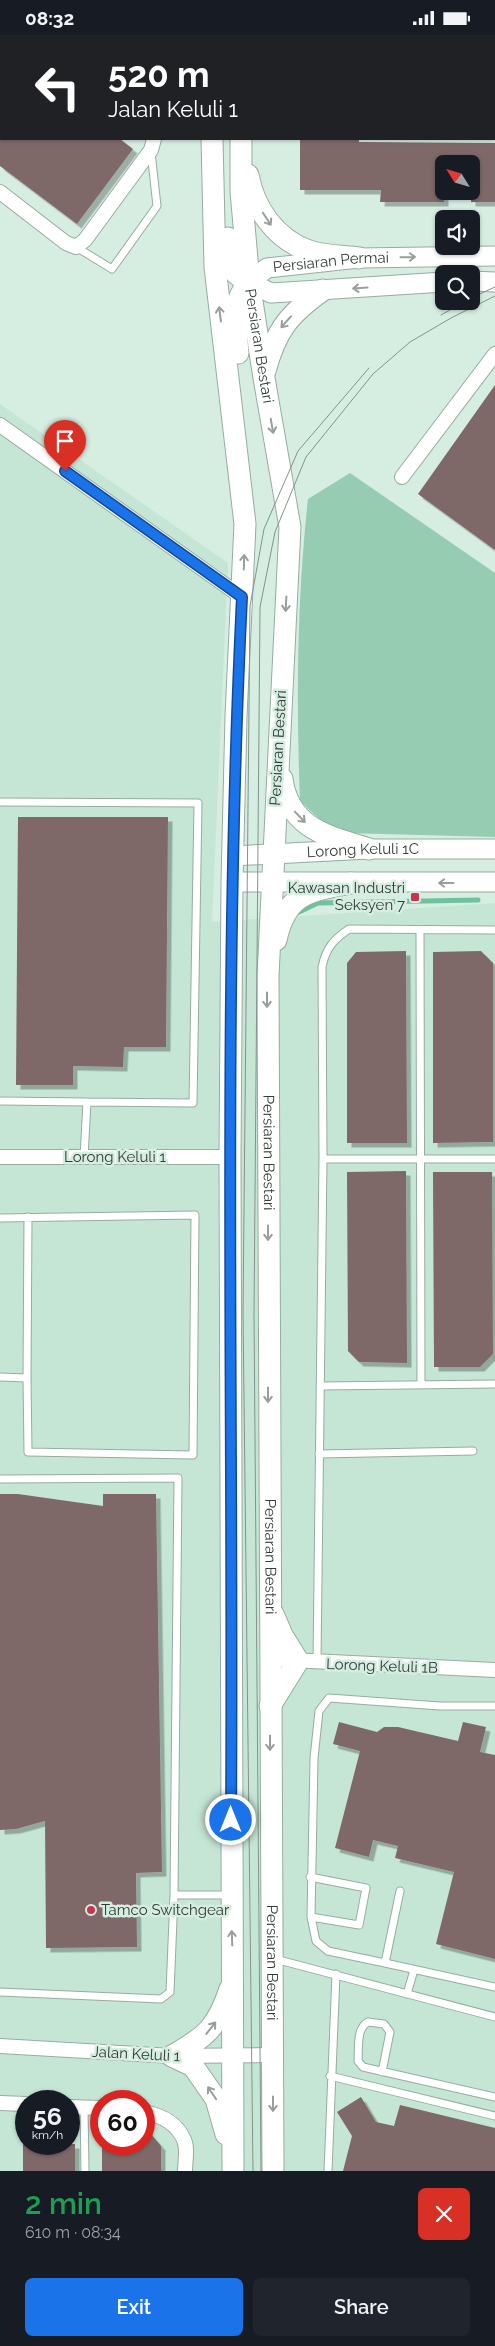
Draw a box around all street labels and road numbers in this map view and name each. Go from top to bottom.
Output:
street label: Persiaran Permai [272,249,389,276]
street label: Persiaran Bestari [241,287,277,405]
street label: Persiaran Bestari [266,690,290,806]
street label: Lorong Keluli 1C [306,840,419,861]
street label: Persiaran Bestari [259,1095,278,1211]
street label: Lorong Keluli 1 [64,1148,167,1166]
street label: Persiaran Bestari [261,1499,280,1615]
street label: Lorong Keluli 1B [326,1655,438,1677]
street label: Persiaran Bestari [263,1905,281,2021]
street label: Jalan Keluli 1 [91,2043,181,2065]

